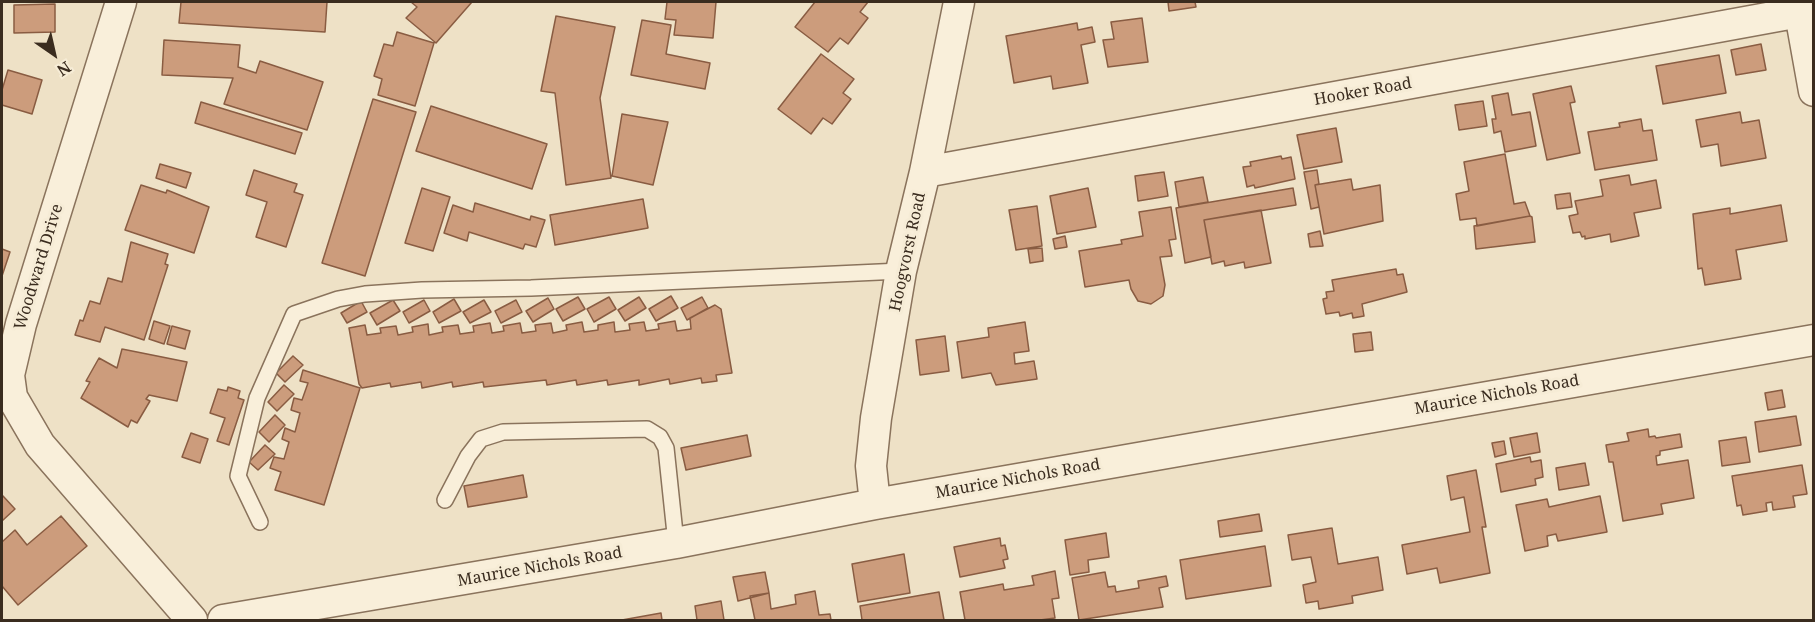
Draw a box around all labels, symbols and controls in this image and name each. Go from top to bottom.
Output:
north arrow [24,24,84,84]
text: N [53,56,75,82]
street label: Hooker Road [1313,74,1413,110]
street label: Hoogvorst Road [886,191,930,313]
street label: Woodward Drive [11,202,67,332]
street label: Maurice Nichols Road [1413,371,1581,419]
street label: Maurice Nichols Road [934,455,1102,503]
street label: Maurice Nichols Road [456,543,624,591]

